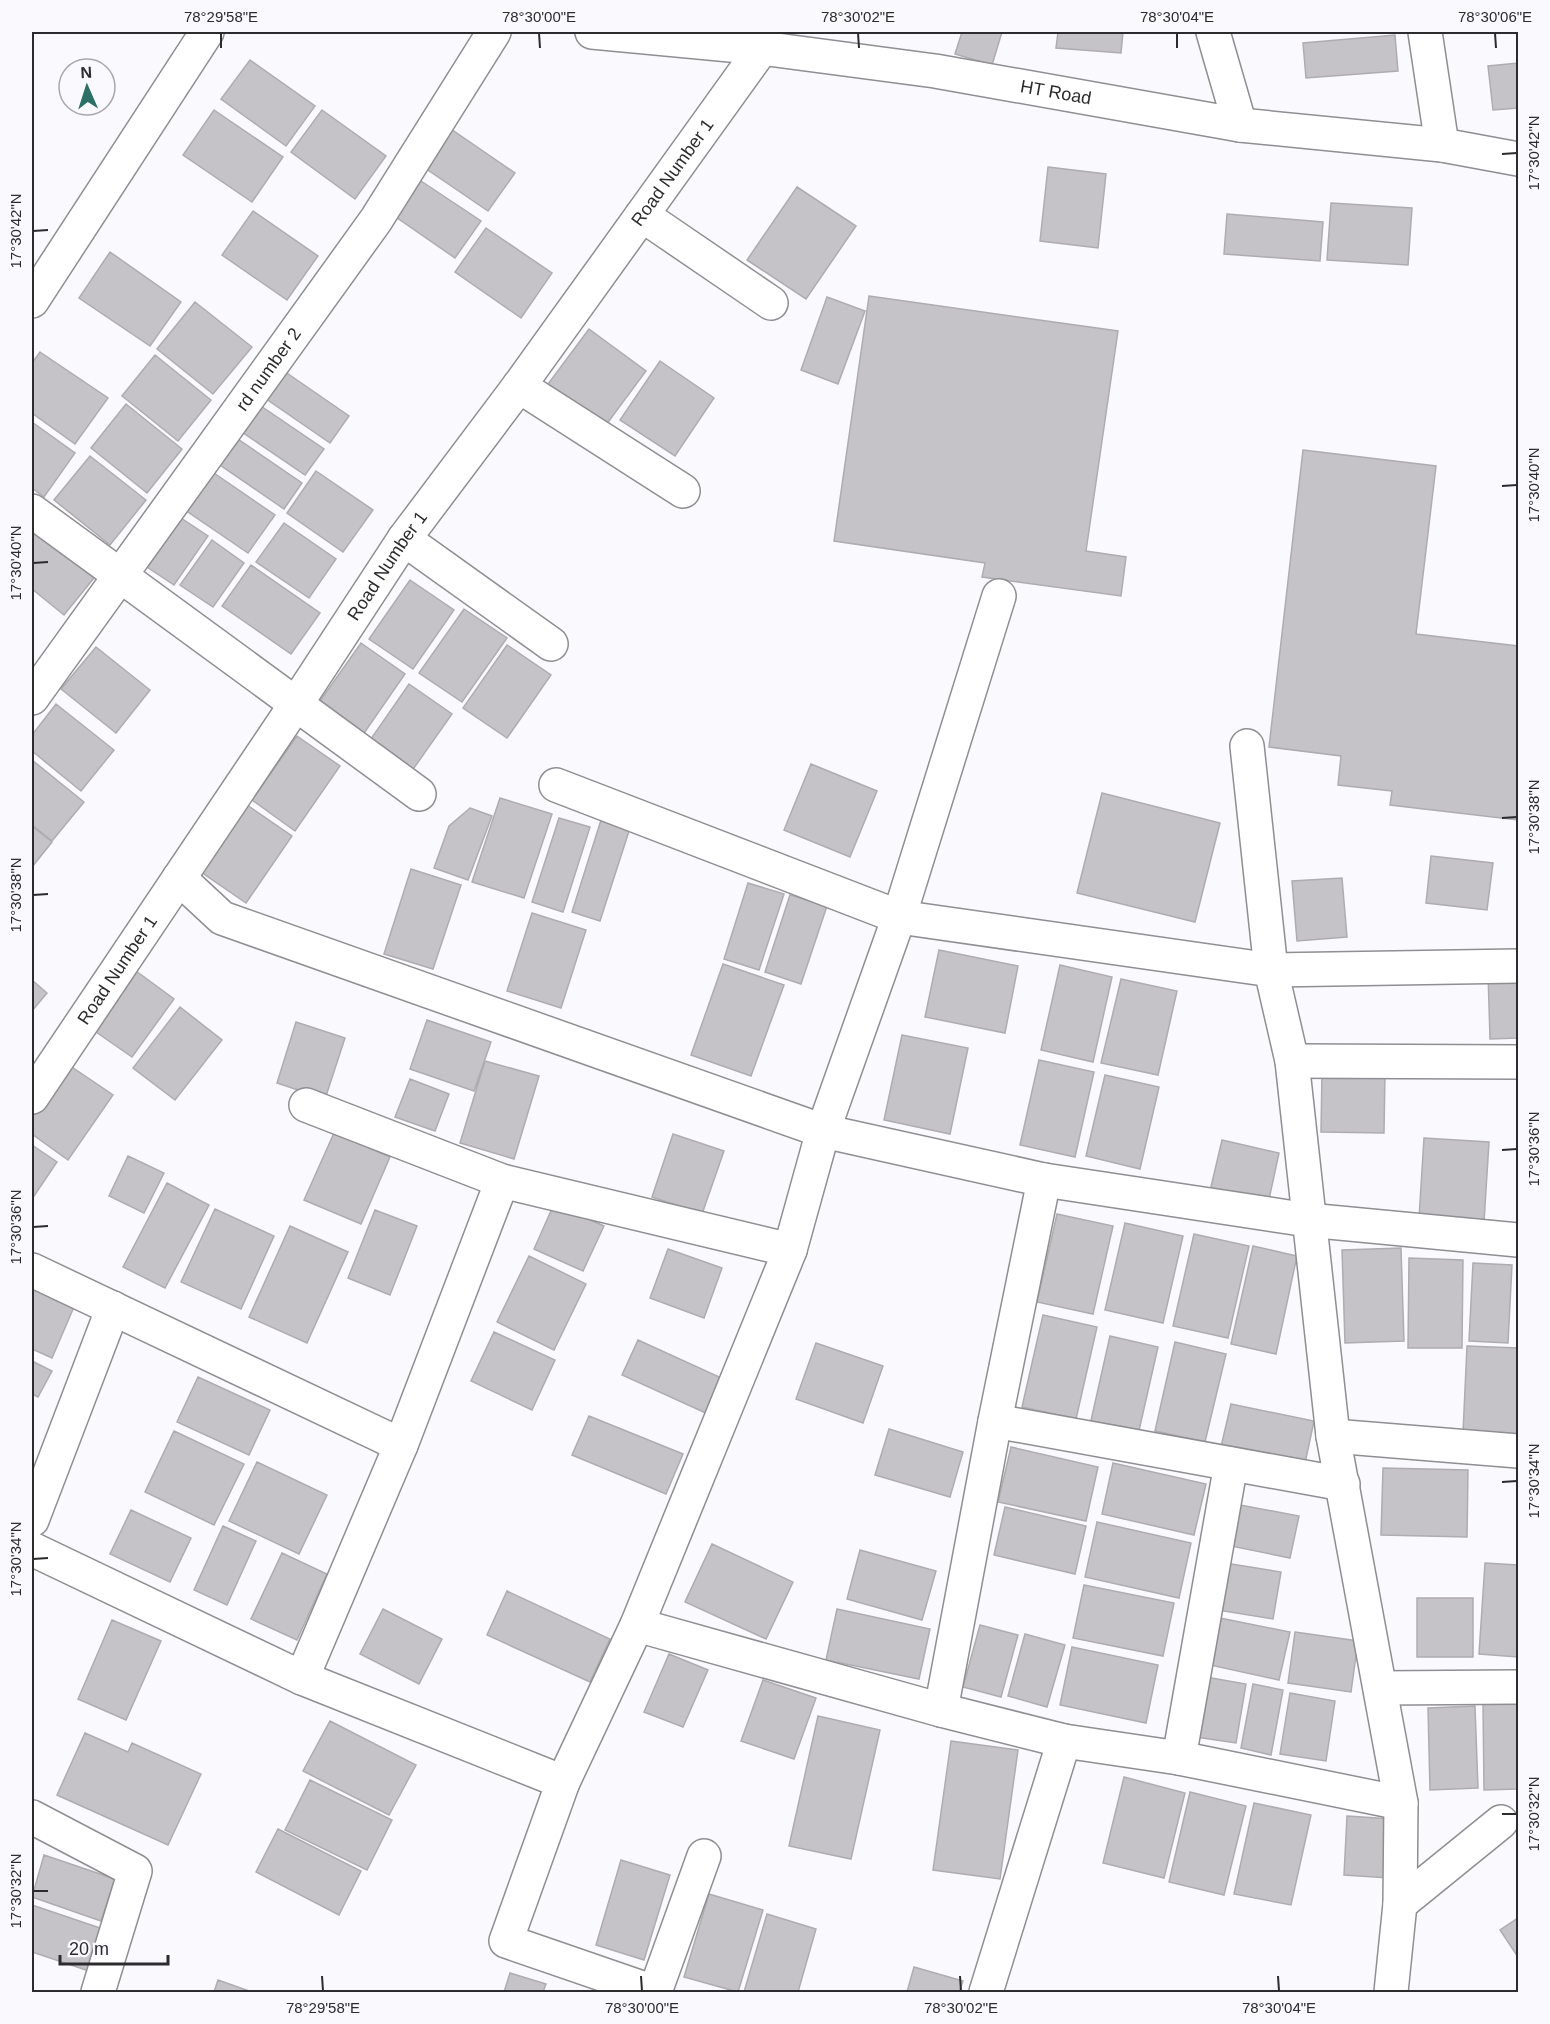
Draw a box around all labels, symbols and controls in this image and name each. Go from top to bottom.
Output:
text: 78°29'58"E [184,8,258,25]
text: 78°30'00"E [502,8,576,25]
text: 78°30'02"E [821,8,895,25]
text: 78°30'04"E [1140,8,1214,25]
text: 78°30'06"E [1458,8,1532,25]
north arrow [57,57,117,117]
text: N [80,64,92,81]
street label: HT Road [1019,76,1093,108]
street label: Road Number 1 [627,115,718,230]
text: 17°30'42"N [1525,115,1542,191]
text: 17°30'42"N [7,193,24,269]
street label: rd number 2 [232,324,305,415]
text: 17°30'40"N [1525,447,1542,523]
street label: Road Number 1 [343,507,431,624]
text: 17°30'40"N [7,525,24,601]
text: 17°30'38"N [1525,779,1542,855]
text: 17°30'38"N [7,857,24,933]
street label: Road Number 1 [74,912,161,1028]
text: 17°30'36"N [1525,1111,1542,1187]
text: 17°30'36"N [7,1189,24,1265]
text: 17°30'34"N [1525,1443,1542,1519]
text: 17°30'34"N [7,1521,24,1597]
text: 17°30'32"N [1525,1776,1542,1852]
text: 17°30'32"N [7,1853,24,1929]
scale bar [60,1928,168,1966]
text: 20 m [69,1939,109,1959]
text: 78°29'58"E [286,1999,360,2016]
text: 78°30'00"E [605,1999,679,2016]
text: 78°30'02"E [924,1999,998,2016]
text: 78°30'04"E [1242,1999,1316,2016]

